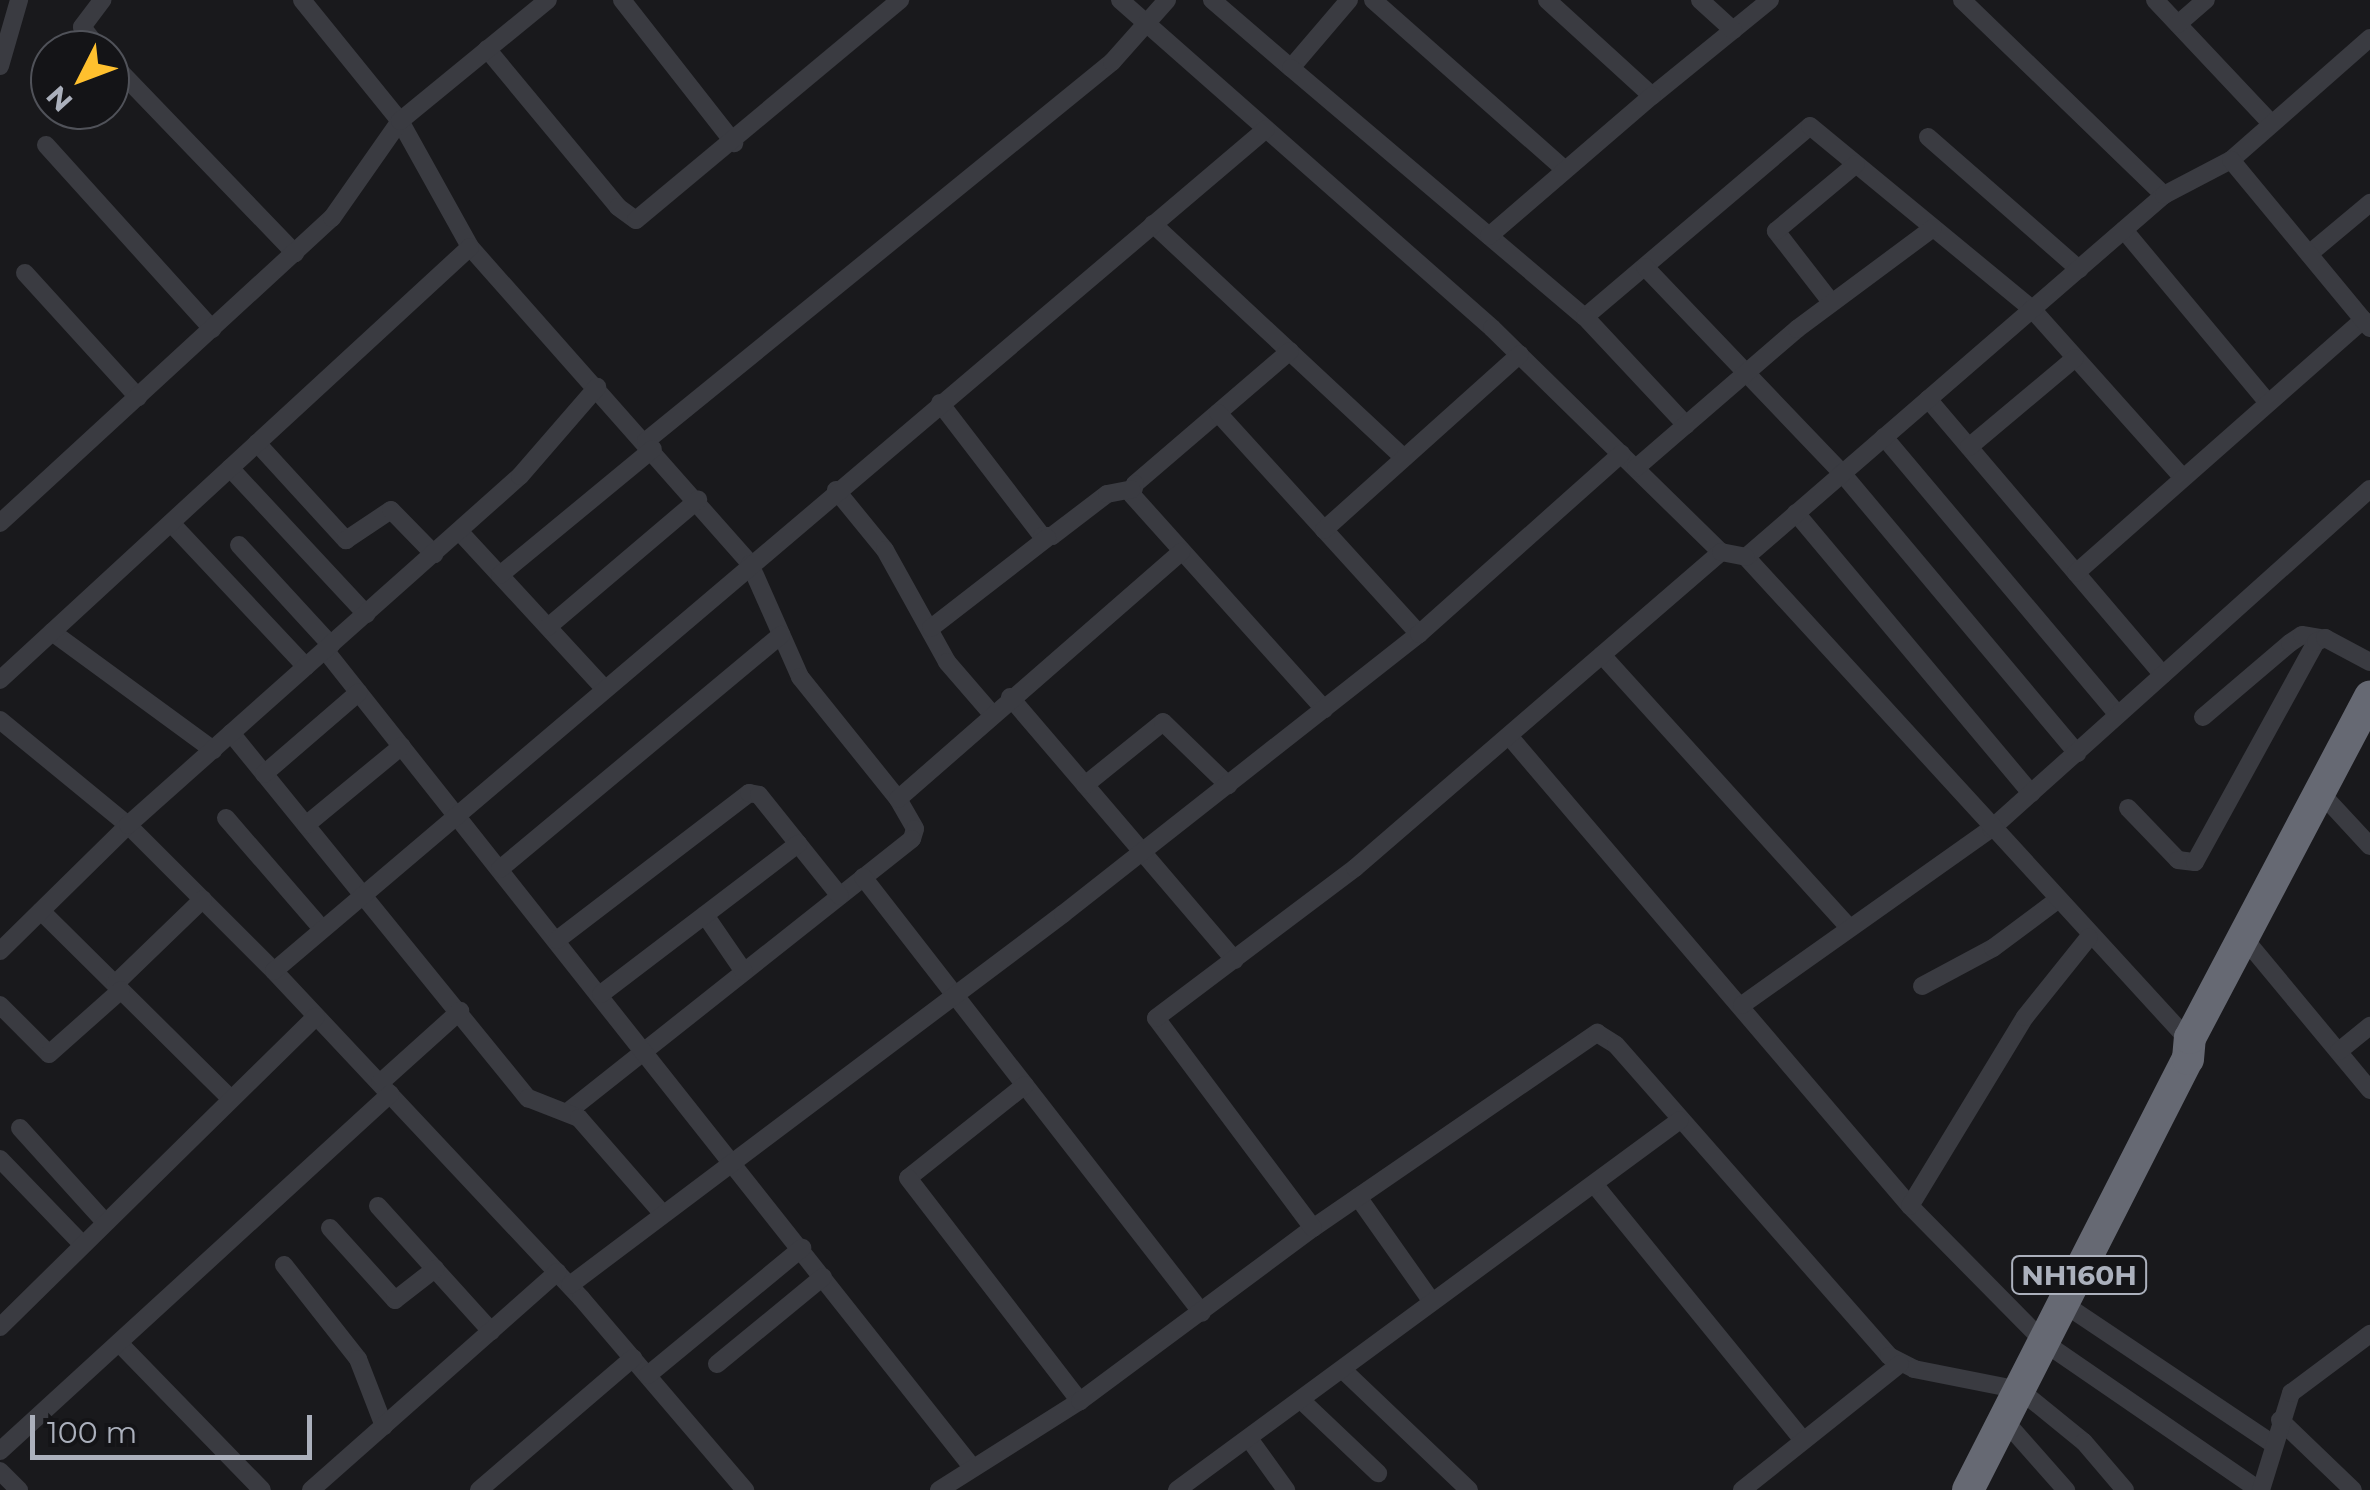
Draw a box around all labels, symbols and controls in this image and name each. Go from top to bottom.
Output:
north arrow [30,30,130,130]
text: N [39,79,79,119]
road number: NH160H [2009,1252,2149,1298]
scale bar [35,1395,318,1457]
text: 100 m [47,1414,137,1451]

